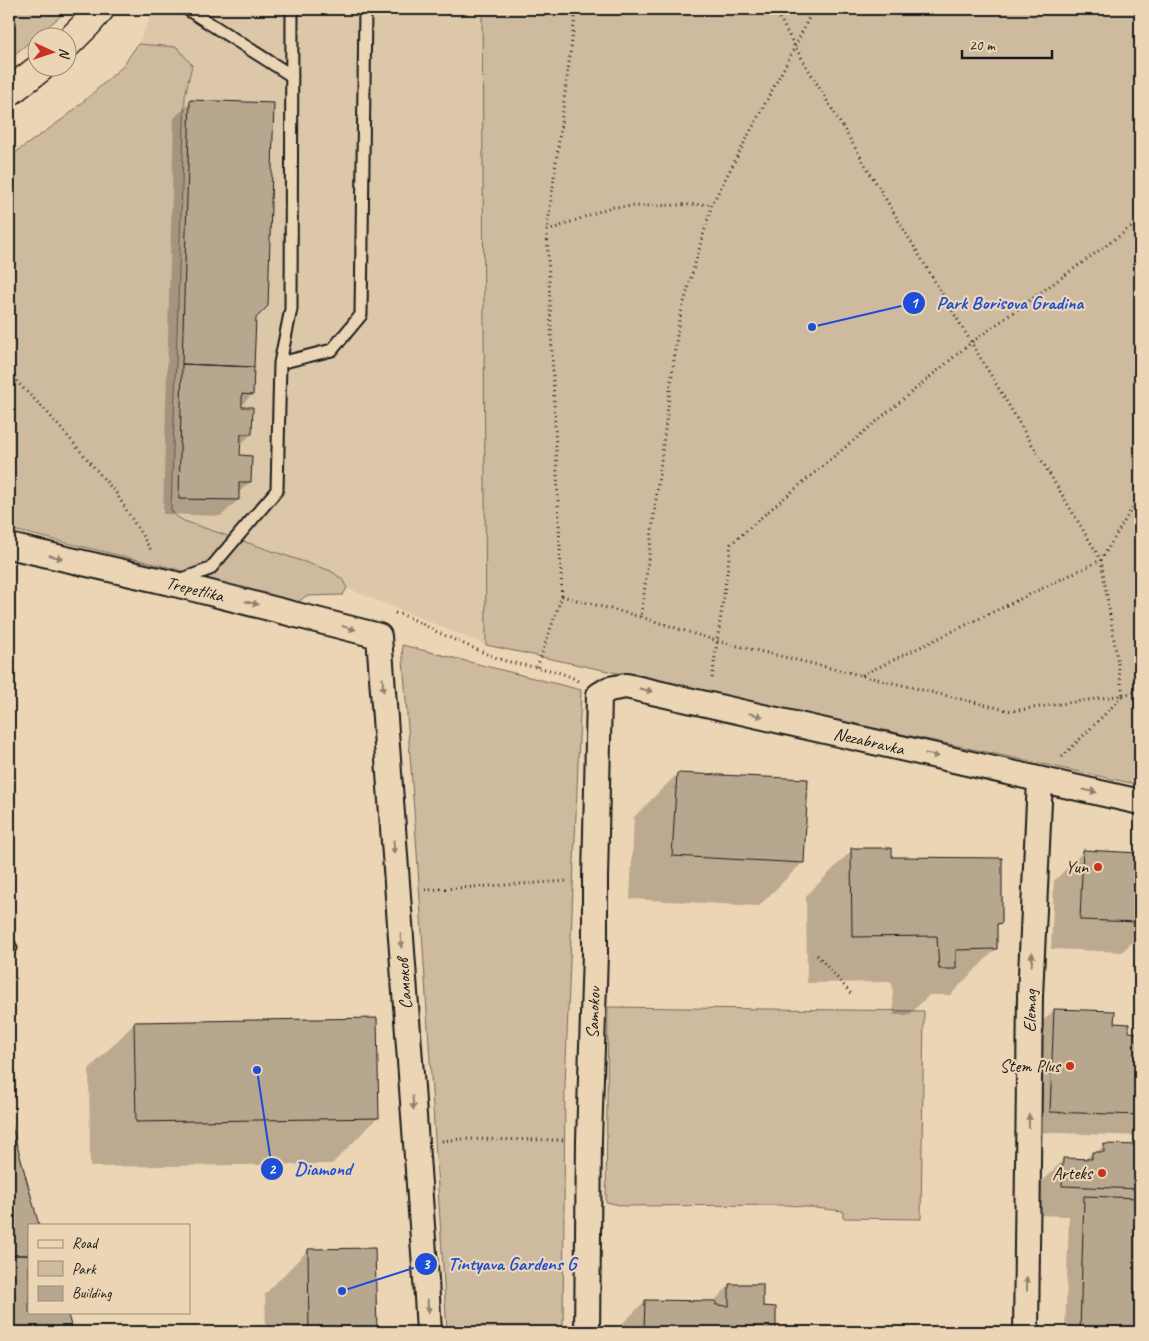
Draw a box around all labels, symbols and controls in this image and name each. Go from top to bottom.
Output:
north arrow [28,28,78,78]
scale bar [962,28,1052,60]
text: 20 m [969,36,996,55]
text: N [56,48,73,60]
callout: Park Borisova Gradina [901,286,1094,320]
text: Park Borisova Gradina [937,291,1085,315]
text: 1 [911,294,920,313]
one-way arrow [49,553,64,561]
street label: Trepetlika [164,571,227,607]
one-way arrow [245,599,260,607]
one-way arrow [342,624,357,632]
one-way arrow [379,677,387,693]
one-way arrow [638,686,653,694]
one-way arrow [749,711,764,719]
street label: Nezabravka [832,722,908,760]
one-way arrow [924,751,939,759]
one-way arrow [1083,787,1098,795]
one-way arrow [391,839,399,855]
place label: Yun [1065,856,1089,878]
marker: Yun [1092,861,1104,873]
one-way arrow [397,933,405,949]
one-way arrow [1028,950,1036,966]
street label: Самоков [391,954,417,1010]
street label: Samokov [581,985,605,1039]
street label: Elemag [1019,988,1041,1033]
place label: Stem Plus [999,1055,1062,1077]
marker: Stem Plus [1064,1060,1076,1072]
one-way arrow [410,1095,418,1111]
one-way arrow [1025,1113,1033,1129]
callout: Diamond [260,1152,362,1186]
text: Diamond [294,1157,355,1181]
text: 2 [269,1160,277,1179]
place label: Arteks [1052,1162,1094,1184]
marker: Arteks [1096,1167,1108,1179]
legend [28,1224,190,1314]
text: Road [72,1234,99,1253]
callout: Tintyava Gardens G [413,1247,587,1281]
text: Tintyava Gardens G [448,1252,579,1276]
text: 3 [423,1255,431,1274]
text: Park [72,1260,97,1279]
one-way arrow [1023,1275,1031,1291]
text: Building [72,1284,112,1303]
one-way arrow [424,1298,432,1314]

